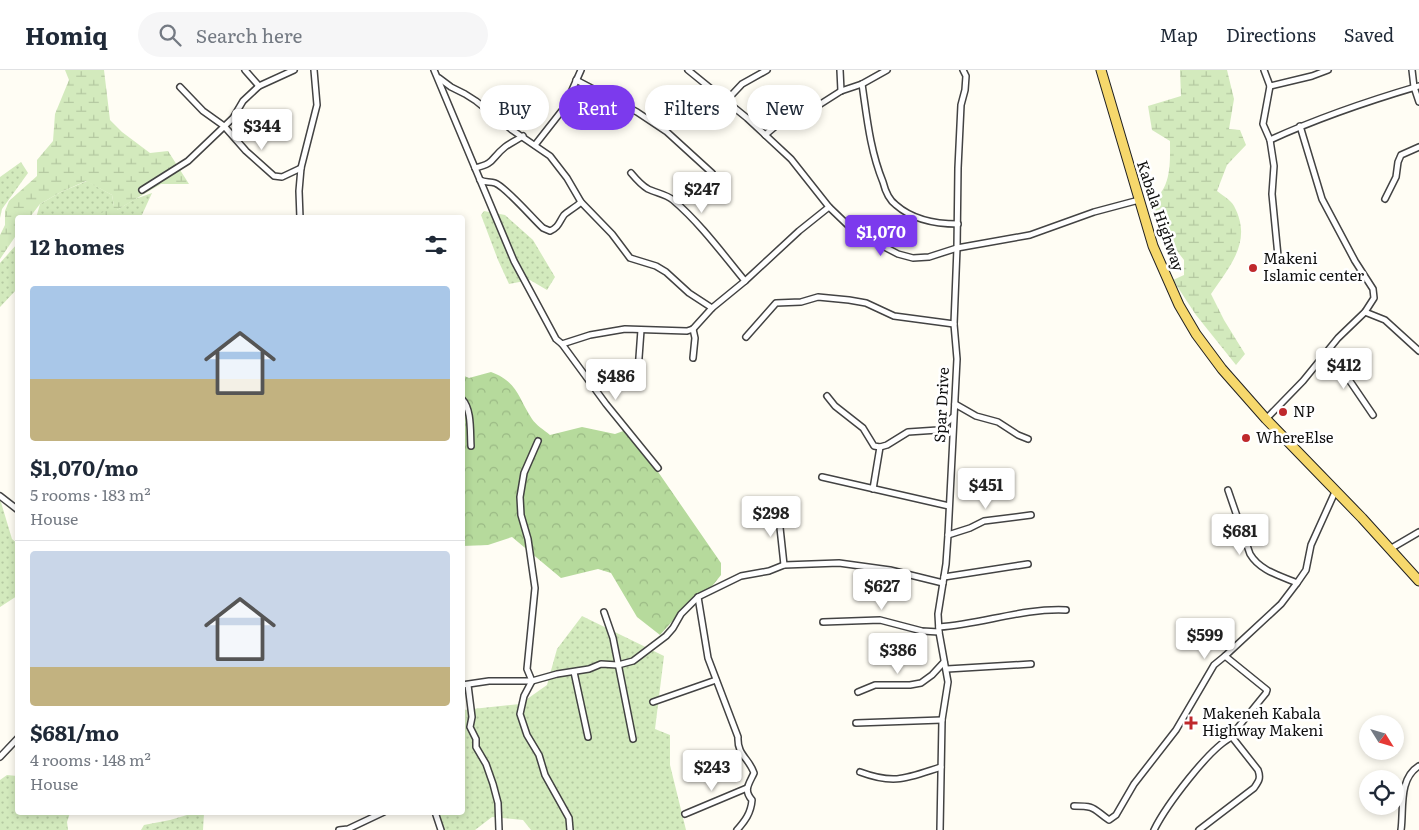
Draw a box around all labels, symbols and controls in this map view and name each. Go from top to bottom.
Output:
search box [138,12,488,57]
text: Homiq [25,17,108,52]
icon: search [156,21,184,49]
text: Search here [196,21,302,49]
text: Map [1160,21,1198,48]
text: Directions [1226,21,1316,48]
text: Saved [1344,21,1394,48]
chip: Buy [480,85,549,130]
chip: Rent [559,85,635,130]
chip: Filters [645,85,737,130]
chip: New [747,85,822,130]
pin: $344 [232,108,292,151]
text: $344 [243,113,281,137]
street label: Kabala Highway [1132,157,1191,274]
pin: $247 [672,172,732,214]
text: $247 [684,176,720,200]
pin: $1,070 [840,214,922,257]
text: $1,070 [856,219,906,243]
text: 12 homes [30,230,124,261]
icon: filters [422,231,450,259]
place label: Makeni Islamic center [1263,246,1364,286]
marker: Makeni Islamic center [1247,262,1259,274]
icon: home [195,318,285,408]
pin: $412 [1314,348,1374,390]
text: $412 [1327,352,1361,376]
pin: $486 [586,358,646,401]
text: $486 [597,363,635,387]
street label: Spar Drive [927,366,954,443]
place label: NP [1293,399,1315,422]
marker: NP [1277,406,1289,418]
place label: WhereElse [1256,425,1334,448]
marker: WhereElse [1240,432,1252,444]
text: $1,070/mo [30,451,138,482]
pin: $451 [956,468,1016,510]
text: $451 [969,472,1003,496]
text: 5 rooms · 183 m² [30,482,151,506]
pin: $298 [741,496,801,538]
text: $298 [753,500,789,524]
text: House [30,506,78,530]
pin: $681 [1210,514,1270,556]
text: $681 [1223,518,1257,542]
pin: $627 [852,568,912,611]
text: $627 [864,573,900,597]
icon: home [195,584,285,674]
pin: $599 [1175,618,1235,660]
text: $599 [1187,622,1223,646]
pin: $386 [868,632,928,675]
text: $386 [879,637,917,661]
place label: Makeneh Kabala Highway Makeni [1202,701,1323,741]
north arrow [1359,715,1404,760]
map controls [1359,715,1404,815]
text: $681/mo [30,716,119,747]
marker: Makeneh Kabala Highway Makeni [1184,716,1198,730]
text: 4 rooms · 148 m² [30,747,151,771]
pin: $243 [682,750,742,792]
text: $243 [694,754,730,778]
button: locate [1359,770,1404,815]
text: House [30,771,78,795]

